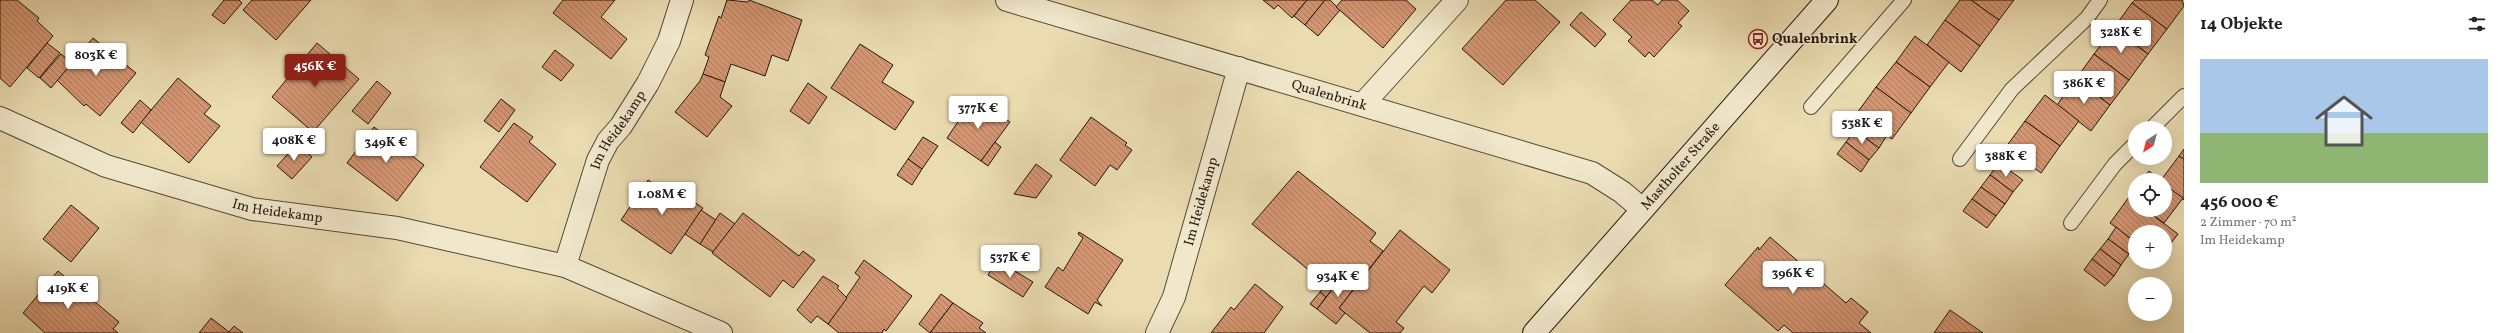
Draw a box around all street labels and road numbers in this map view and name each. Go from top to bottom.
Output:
street label: Qualenbrink [1289,75,1370,116]
street label: Im Heidekamp [586,87,650,172]
street label: Mastholter Straße [1637,118,1725,214]
street label: Im Heidekamp [1179,155,1223,248]
street label: Im Heidekamp [230,194,324,228]

